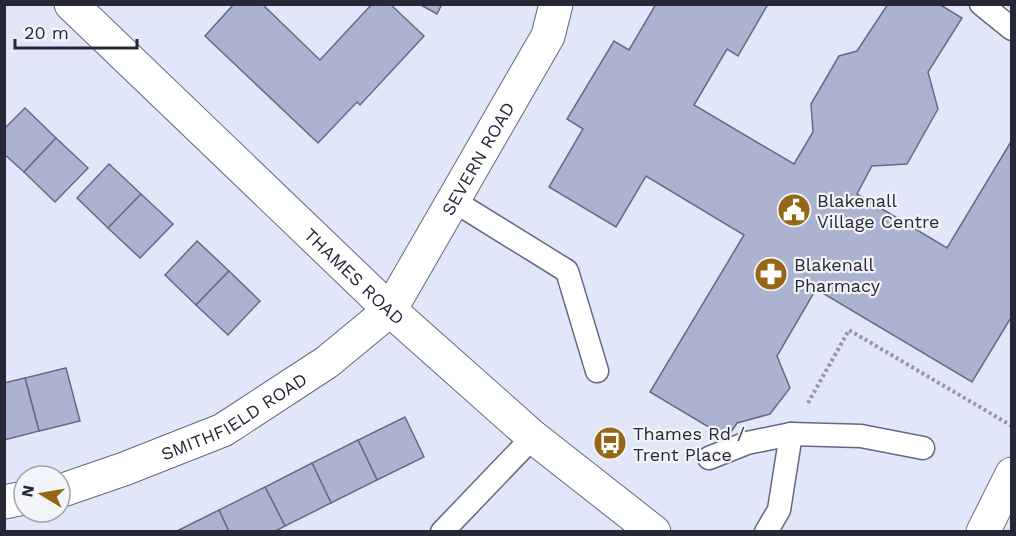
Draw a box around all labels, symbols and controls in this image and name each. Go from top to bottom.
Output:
scale bar [15,12,136,50]
text: 20 m [24,22,69,43]
street label: SEVERN ROAD [436,98,518,219]
place label: Blakenall Village Centre [817,190,940,232]
public building icon: Blakenall Village Centre [776,192,812,228]
street label: THAMES ROAD [300,223,409,329]
place label: Blakenall Pharmacy [794,254,881,296]
pharmacy icon: Blakenall Pharmacy [753,256,789,292]
street label: SMITHFIELD ROAD [158,368,311,464]
place label: Thames Rd / Trent Place [633,423,745,465]
bus stop icon: Thames Rd / Trent Place [592,425,628,461]
north arrow [12,464,72,524]
text: N [17,484,38,499]

